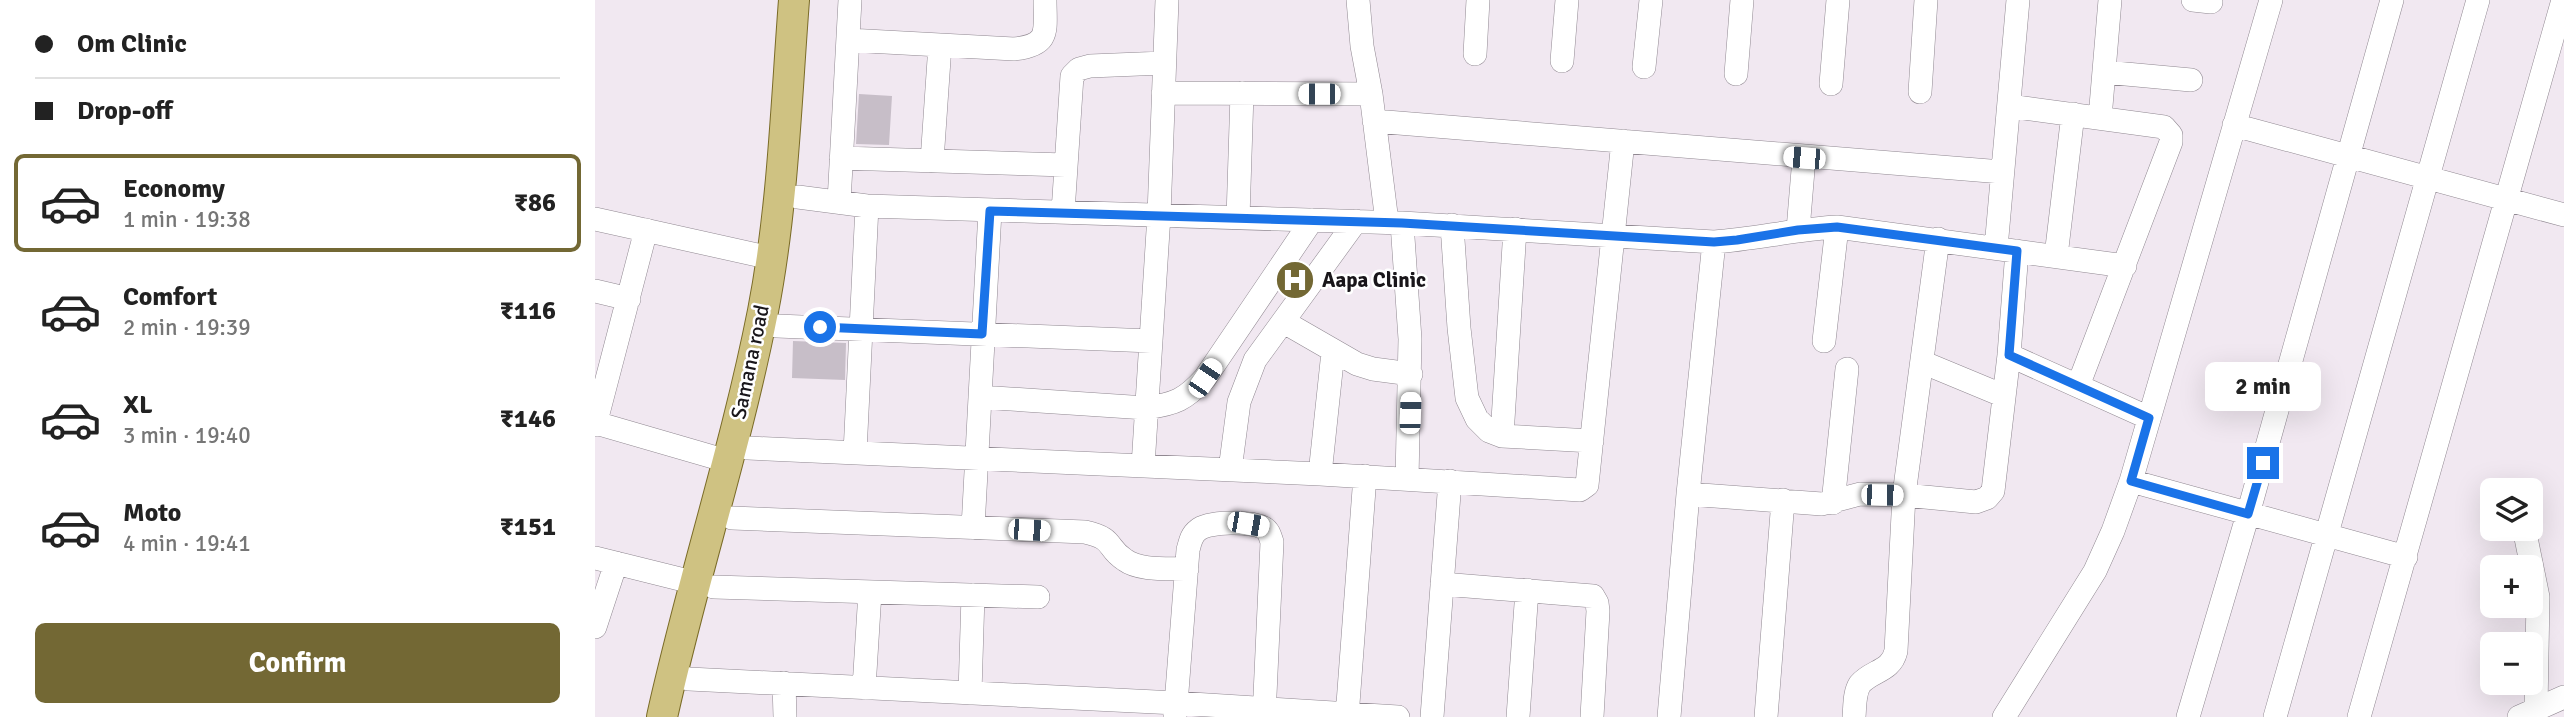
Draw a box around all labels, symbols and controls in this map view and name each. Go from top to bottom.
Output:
text: Om Clinic [77,28,187,60]
car [1299,84,1341,105]
text: Drop-off [77,95,173,127]
car [1783,146,1826,170]
icon: car [39,172,102,235]
text: Economy [123,173,225,205]
text: ₹86 [514,187,556,219]
text: 1 min · 19:38 [123,205,251,234]
hospital icon: Aapa Clinic [1274,259,1316,301]
place label: Aapa Clinic [1322,267,1426,293]
icon: car [39,280,102,343]
text: Comfort [123,281,217,313]
text: ₹116 [500,295,556,327]
street label: Samana road [725,302,775,422]
route start [804,311,836,343]
text: 2 min · 19:39 [123,313,251,342]
car [1185,355,1226,401]
callout: 2 min [2205,362,2321,410]
text: 2 min [2235,372,2291,401]
icon: car [39,388,102,451]
text: XL [123,389,153,421]
car [1399,392,1422,434]
text: ₹146 [500,403,556,435]
text: 3 min · 19:40 [123,421,251,450]
route end [2247,447,2279,479]
map controls [2480,478,2543,695]
button: layers [2480,478,2543,541]
car [1861,484,1904,506]
icon: car [39,496,102,559]
text: Moto [123,497,181,529]
car [1226,510,1271,538]
text: ₹151 [500,511,556,543]
car [1008,518,1051,542]
text: 4 min · 19:41 [123,529,251,558]
button: + [2480,555,2543,618]
button: Confirm [35,623,560,703]
button: − [2480,632,2543,695]

